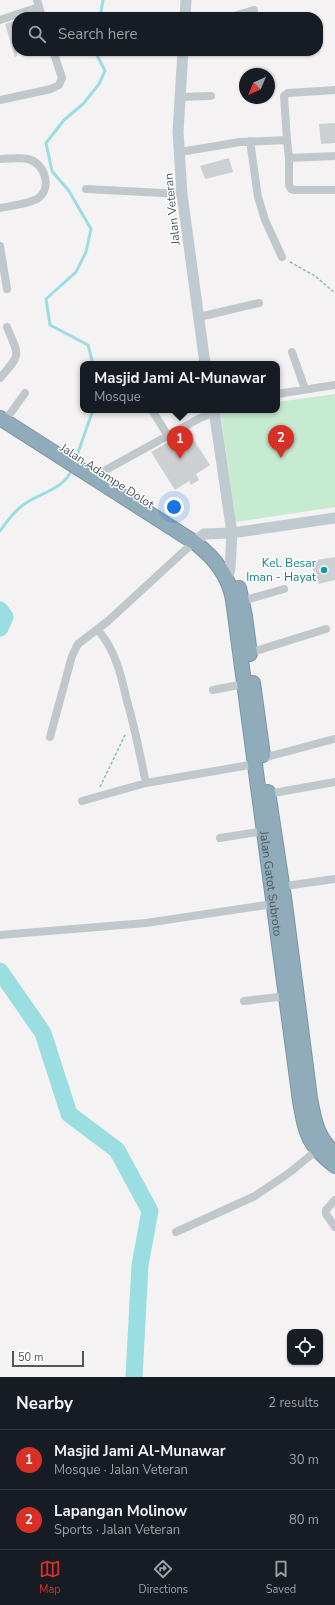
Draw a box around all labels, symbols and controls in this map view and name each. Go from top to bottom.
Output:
search box [12,12,323,56]
icon: search [26,23,48,45]
text: Search here [58,24,138,44]
north arrow [239,68,275,104]
street label: Jalan Veteran [160,172,184,247]
popup [80,361,280,413]
text: Masjid Jami Al-Munawar [94,368,266,388]
text: Mosque [94,388,141,406]
pin: 2 [268,425,294,458]
pin: 1 [167,426,193,459]
street label: Jalan Adampe Dolot [56,439,158,513]
your location [164,497,184,517]
place label: Kel. Besar Iman - Hayat [246,555,317,585]
marker: Kel. Besar Iman - Hayat [319,565,329,575]
street label: Jalan Gatot Subroto [256,829,286,937]
map controls [287,1329,323,1365]
button: locate [287,1329,323,1365]
scale bar [12,1349,84,1368]
text: 50 m [18,1350,43,1365]
text: Nearby [16,1392,73,1415]
text: 2 results [268,1394,319,1412]
text: Masjid Jami Al-Munawar [54,1441,226,1461]
text: 1 [25,1451,33,1469]
text: 30 m [289,1451,319,1469]
text: Mosque · Jalan Veteran [54,1461,188,1479]
text: Lapangan Molinow [54,1501,187,1521]
text: 2 [25,1511,33,1529]
text: 80 m [289,1511,319,1529]
text: Sports · Jalan Veteran [54,1521,180,1539]
tab: Map [39,1558,61,1597]
tab: Directions [139,1558,188,1597]
tab: Saved [266,1558,296,1597]

